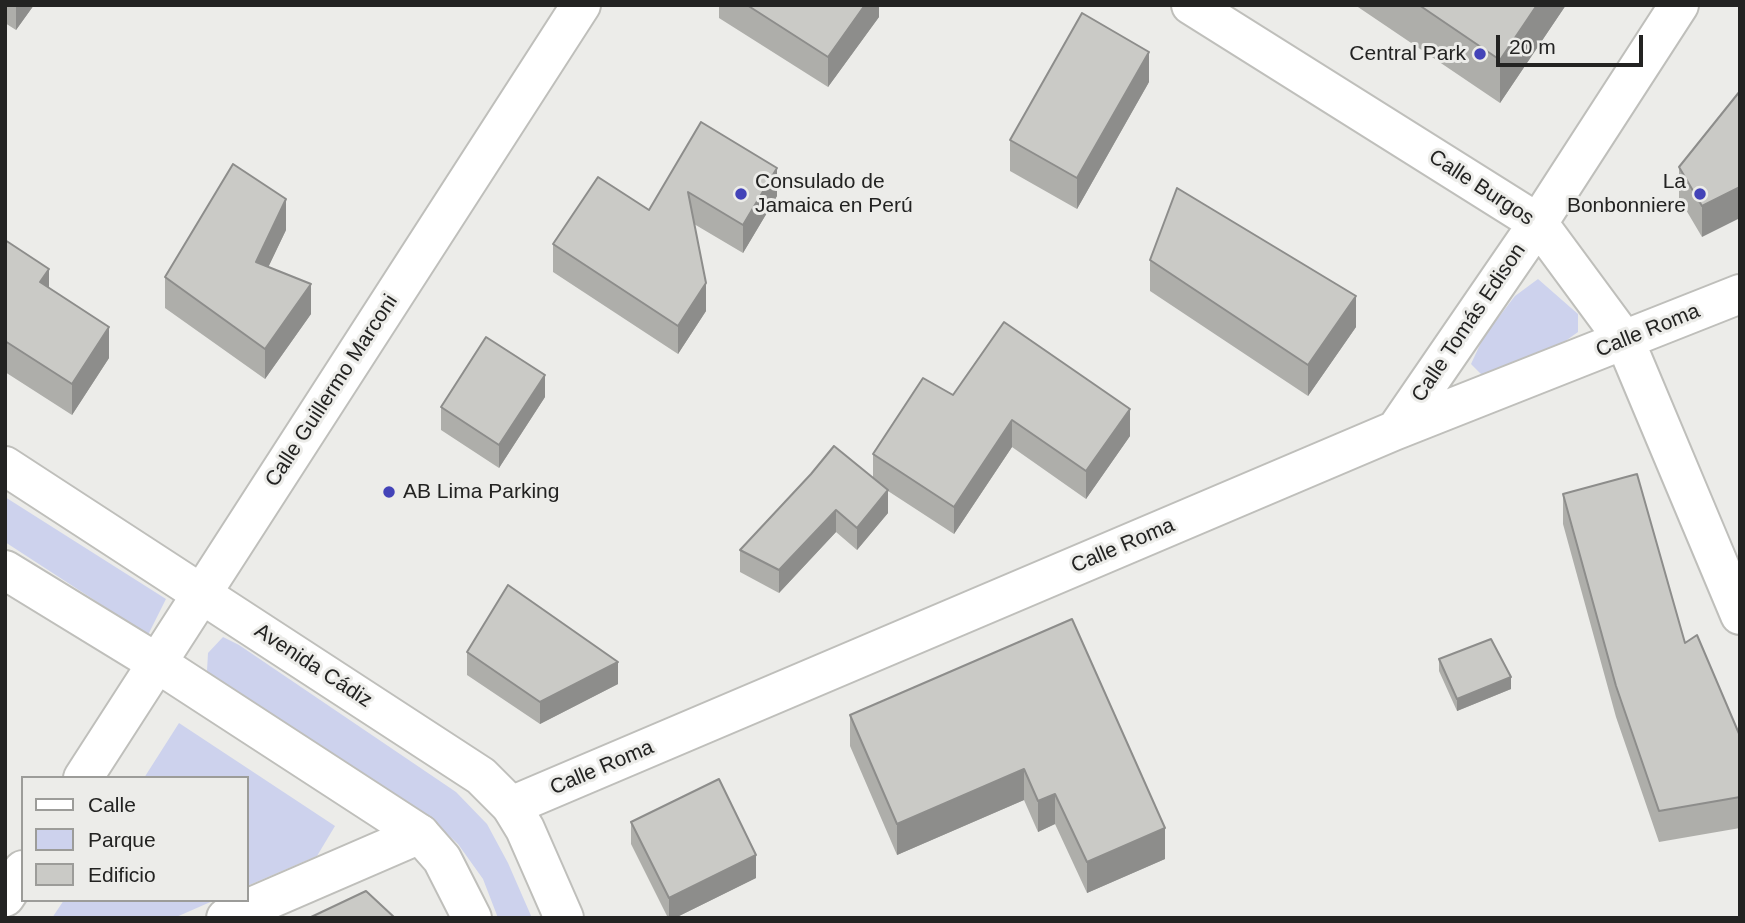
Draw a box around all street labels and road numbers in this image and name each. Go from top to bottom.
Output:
street label: Calle Burgos [1424,145,1538,231]
street label: Calle Tomás Edison [1407,239,1531,407]
street label: Calle Guillermo Marconi [260,290,404,492]
street label: Calle Roma [1592,299,1704,363]
street label: Calle Roma [1068,513,1178,579]
street label: Avenida Cádiz [250,619,376,713]
street label: Calle Roma [547,735,657,801]

